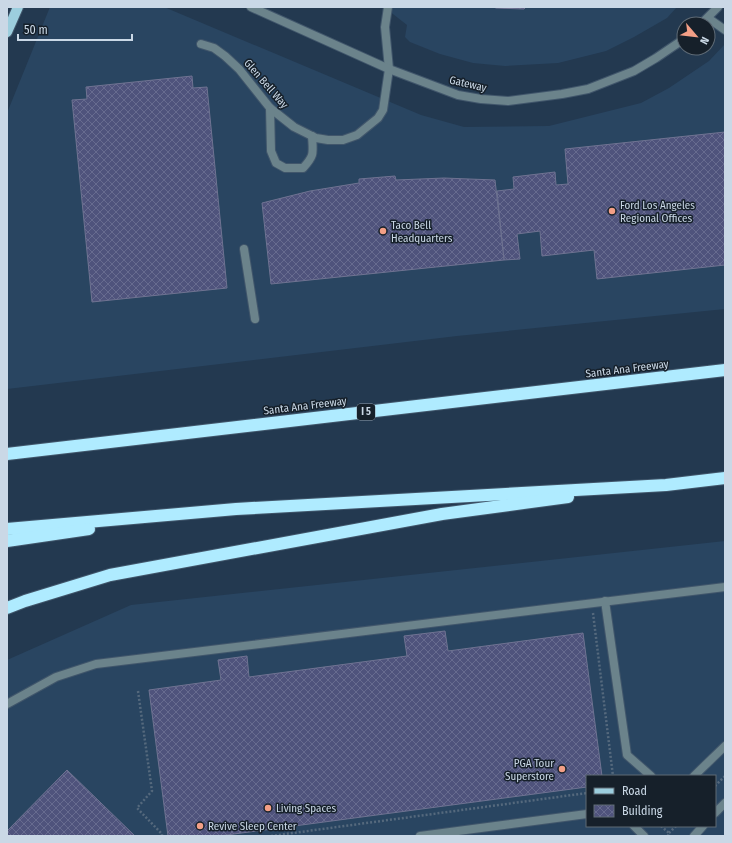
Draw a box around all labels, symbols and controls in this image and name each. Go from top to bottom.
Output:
scale bar [18,16,132,42]
north arrow [676,16,716,56]
text: 50 m [24,23,48,37]
text: N [697,34,712,46]
street label: Glen Bell Way [241,57,291,111]
street label: Gateway [448,73,488,95]
place label: Ford Los Angeles Regional Offices [620,199,695,225]
marker: Ford Los Angeles Regional Offices [607,206,617,216]
place label: Taco Bell Headquarters [391,219,453,245]
marker: Taco Bell Headquarters [378,226,388,236]
street label: Santa Ana Freeway [585,357,669,381]
street label: Santa Ana Freeway [263,394,347,418]
road number: I 5 [357,404,375,420]
place label: PGA Tour Superstore [505,757,554,783]
marker: PGA Tour Superstore [557,764,567,774]
legend [586,775,716,827]
text: Road [622,784,647,798]
place label: Living Spaces [276,802,336,815]
marker: Living Spaces [263,803,273,813]
text: Building [622,804,663,818]
place label: Revive Sleep Center [208,820,297,833]
marker: Revive Sleep Center [195,821,205,831]

